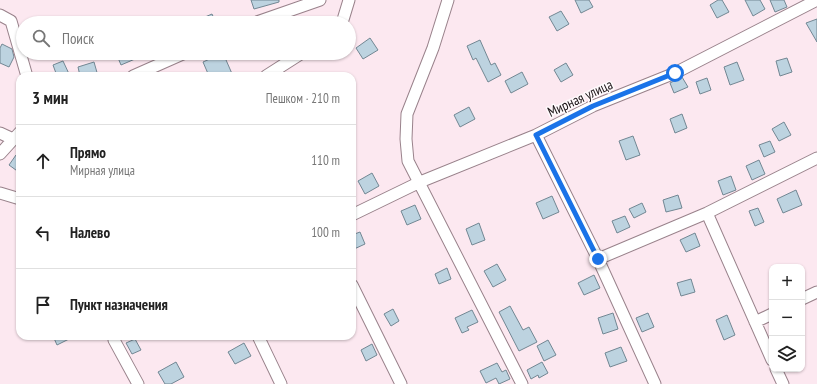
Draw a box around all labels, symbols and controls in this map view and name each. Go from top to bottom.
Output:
search box [16,16,356,60]
icon: search [30,27,52,49]
text: Поиск [62,29,94,48]
route start [666,64,684,82]
street label: Мирная улица [545,75,615,121]
text: 3 мин [32,87,68,109]
text: Пешком · 210 m [266,90,340,107]
text: Прямо [70,143,106,162]
icon: ahead [32,150,54,172]
text: 110 m [311,152,340,169]
text: Мирная улица [70,162,135,179]
icon: left [32,222,54,244]
text: Налево [70,223,110,242]
text: 100 m [311,224,340,241]
route end [589,250,607,268]
map controls [769,264,805,372]
button: + [769,264,805,300]
icon: arrive [32,294,54,316]
text: Пункт назначения [70,295,168,314]
button: − [769,300,805,336]
button: layers [769,336,805,372]

